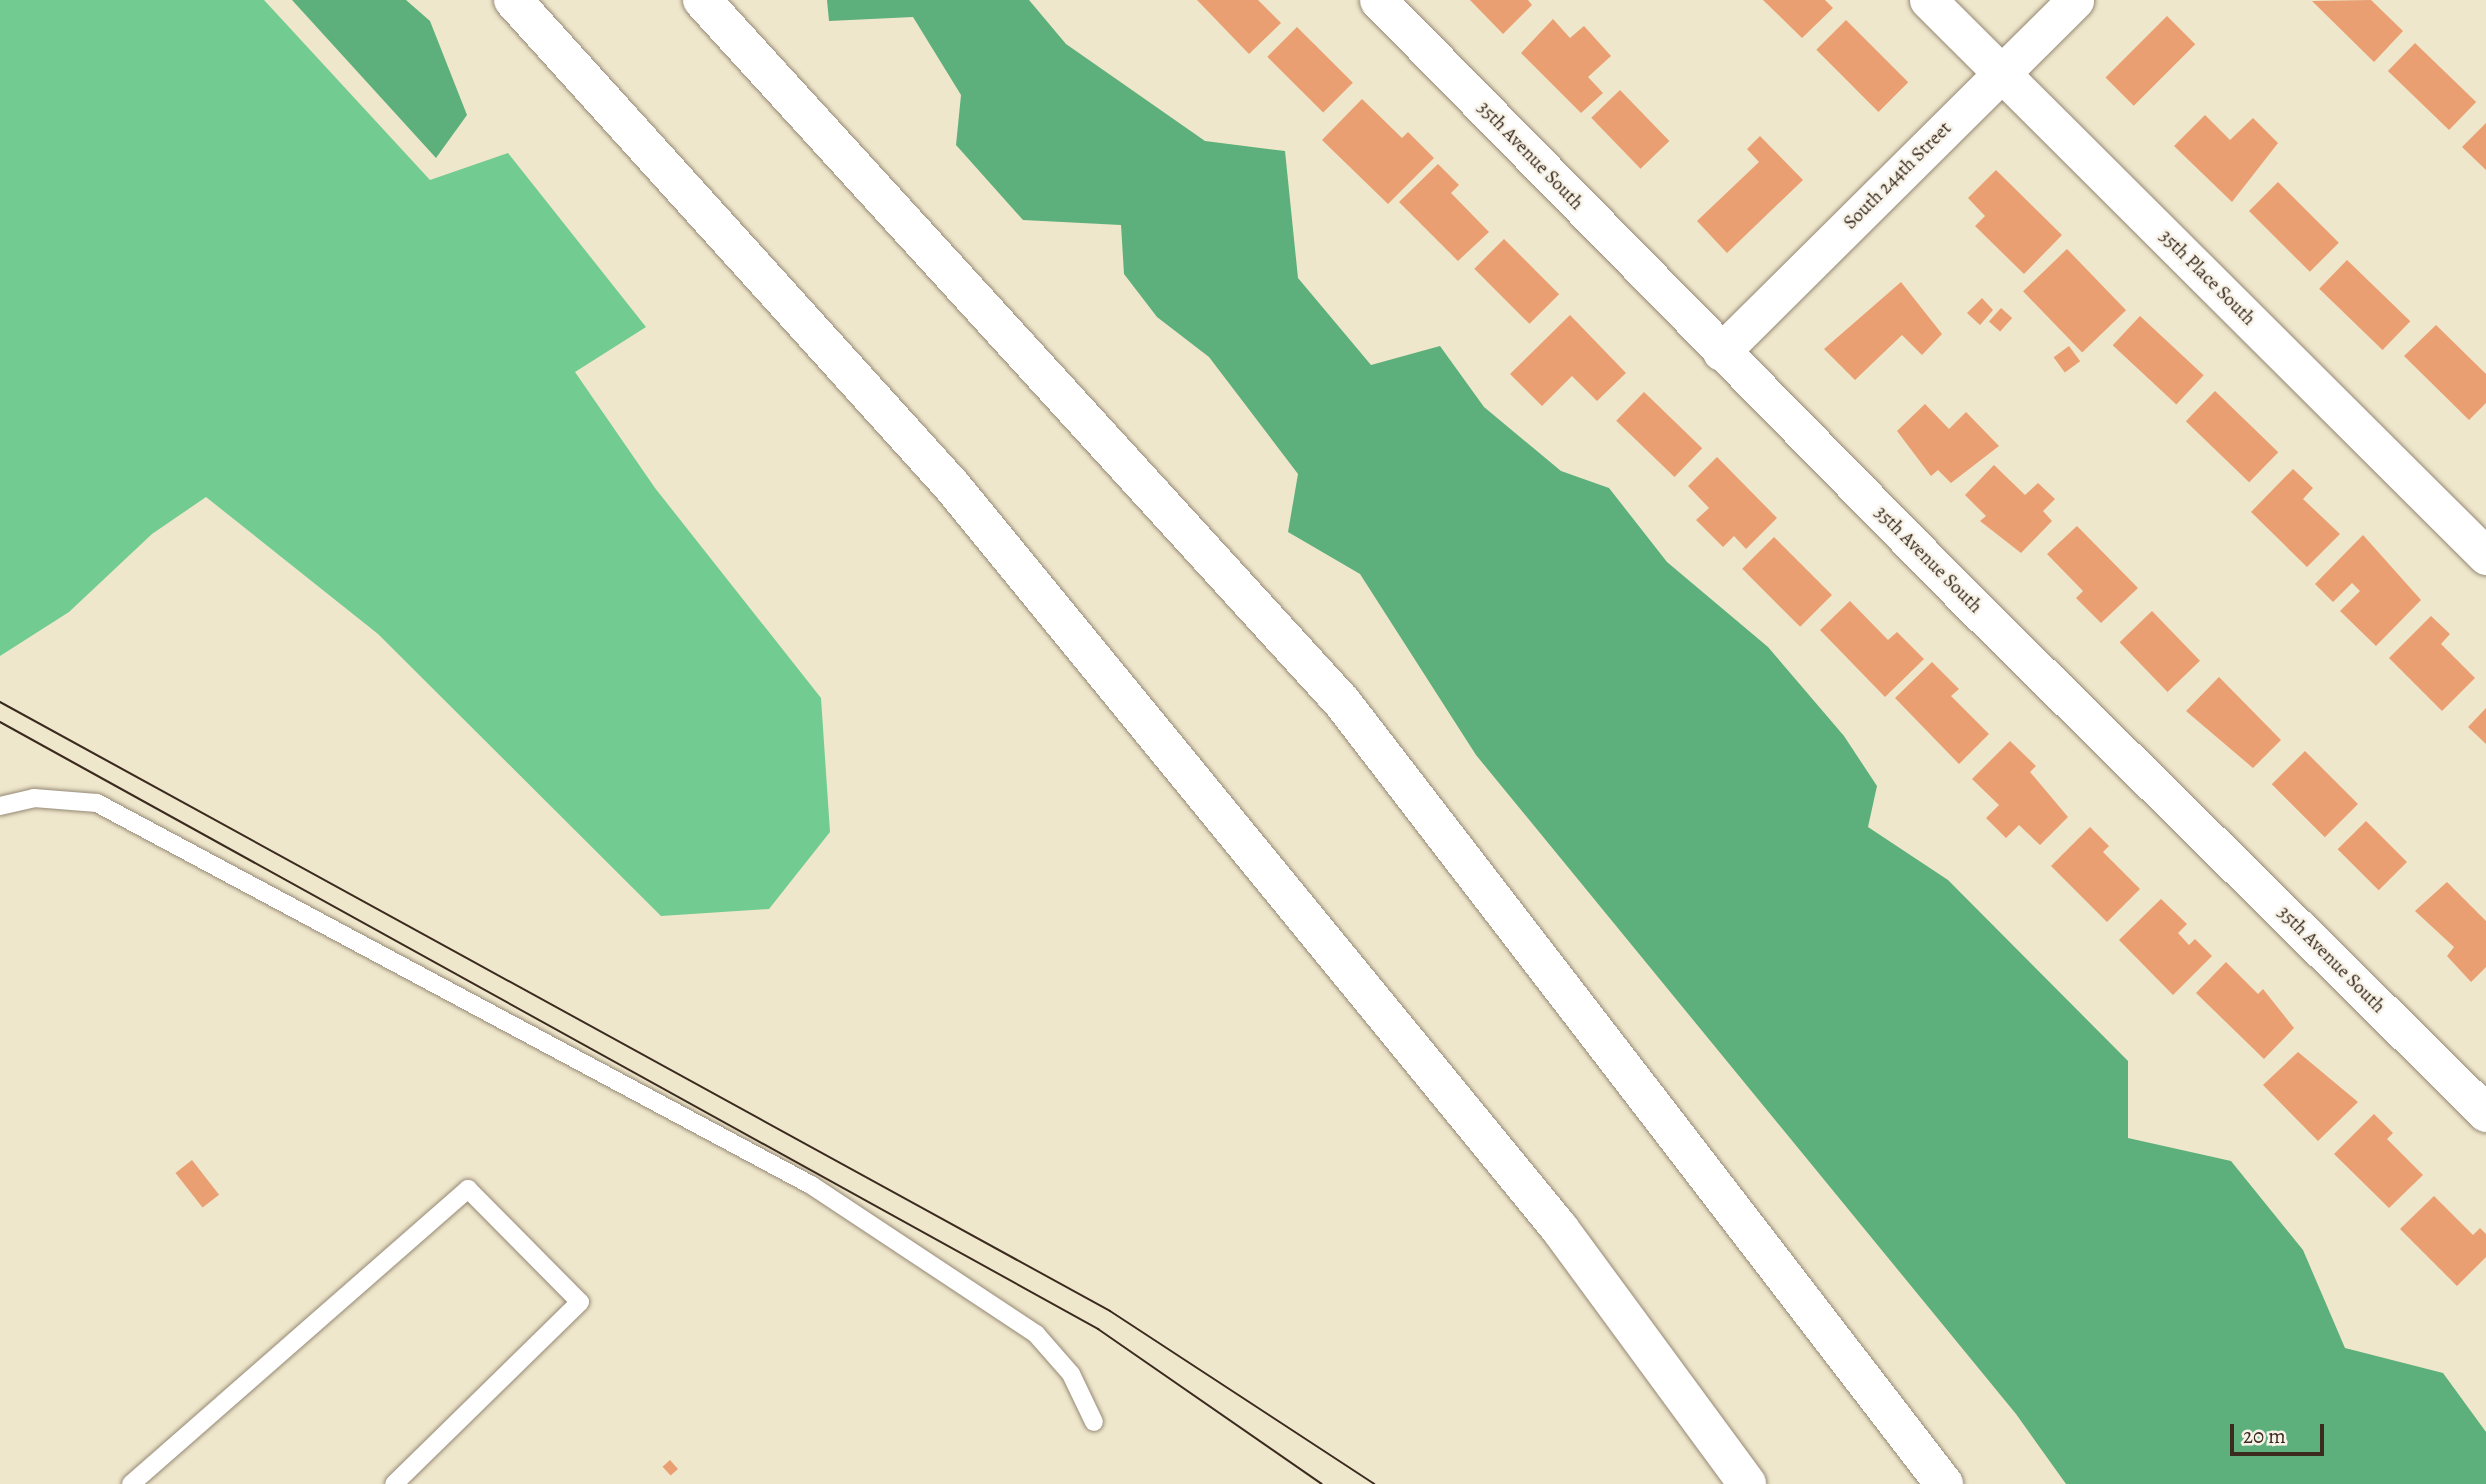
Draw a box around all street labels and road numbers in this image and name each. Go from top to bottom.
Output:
street label: 35th Avenue South [1472,97,1588,215]
street label: South 244th Street [1839,117,1957,235]
street label: 35th Place South [2154,225,2260,331]
street label: 35th Avenue South [1870,502,1986,618]
street label: 35th Avenue South [2273,902,2389,1018]

